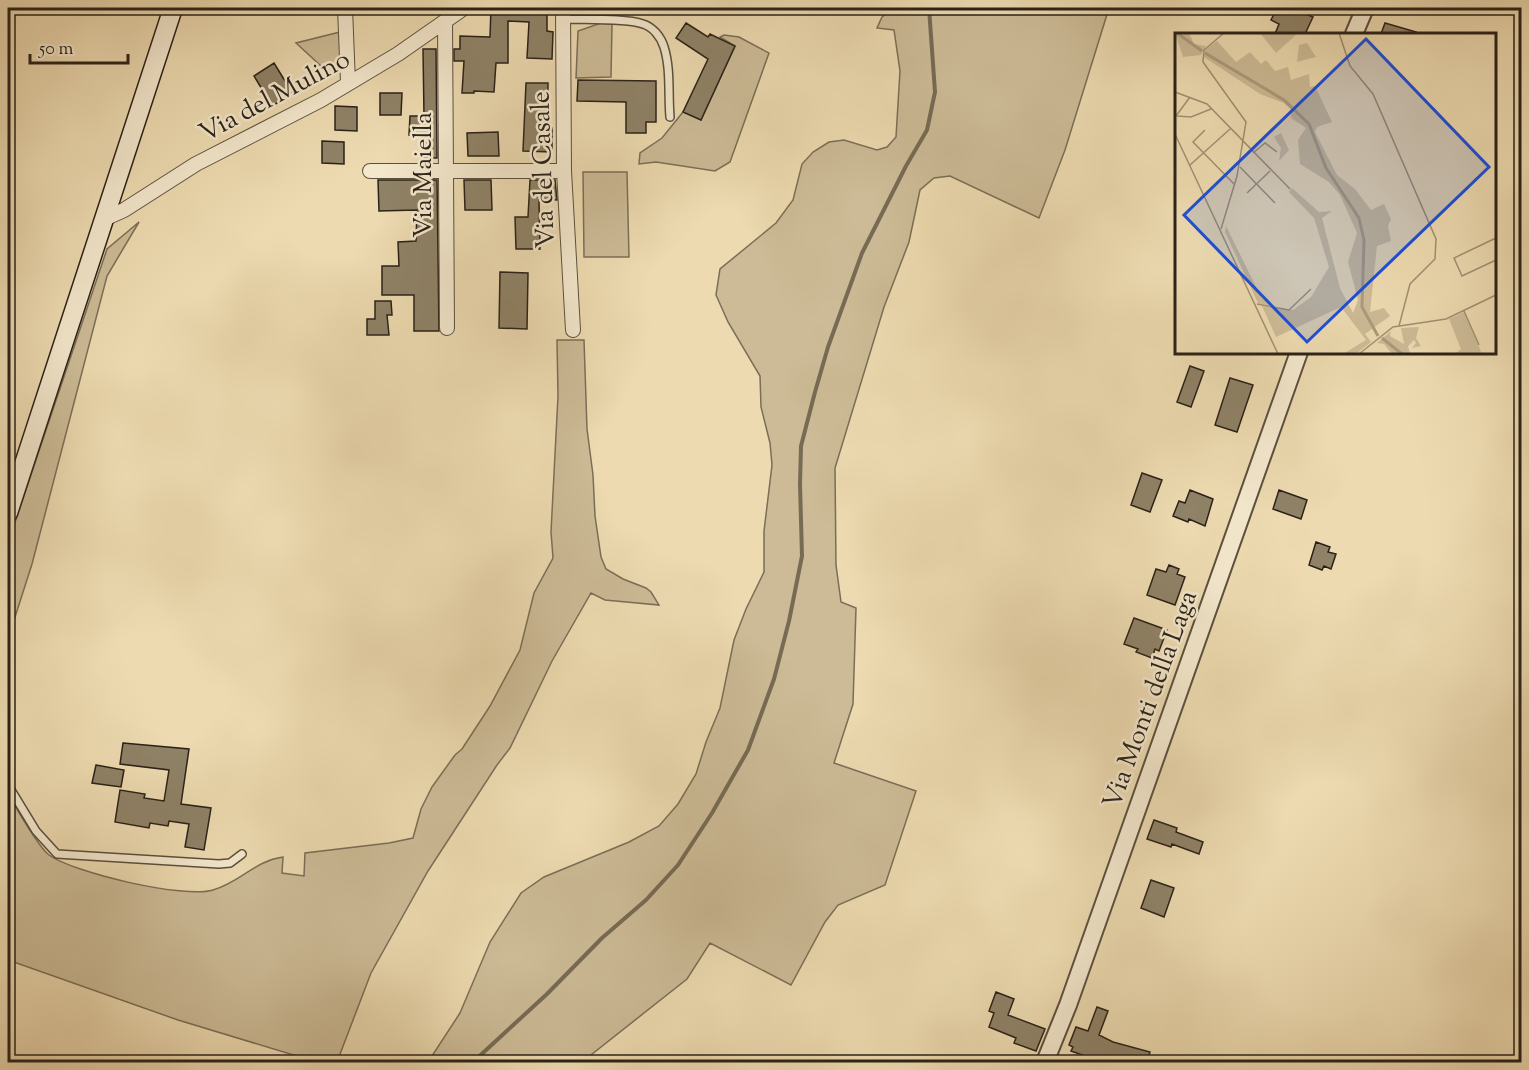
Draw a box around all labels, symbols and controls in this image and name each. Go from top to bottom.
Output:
scale bar [30,27,128,65]
inset map [1175,33,1496,354]
text: 50 m [38,37,74,63]
street label: Via del Mulino [193,42,357,153]
street label: Via del Casale [523,91,566,249]
street label: Via Maiella [406,112,443,238]
street label: Via Monti della Laga [1095,586,1208,814]

